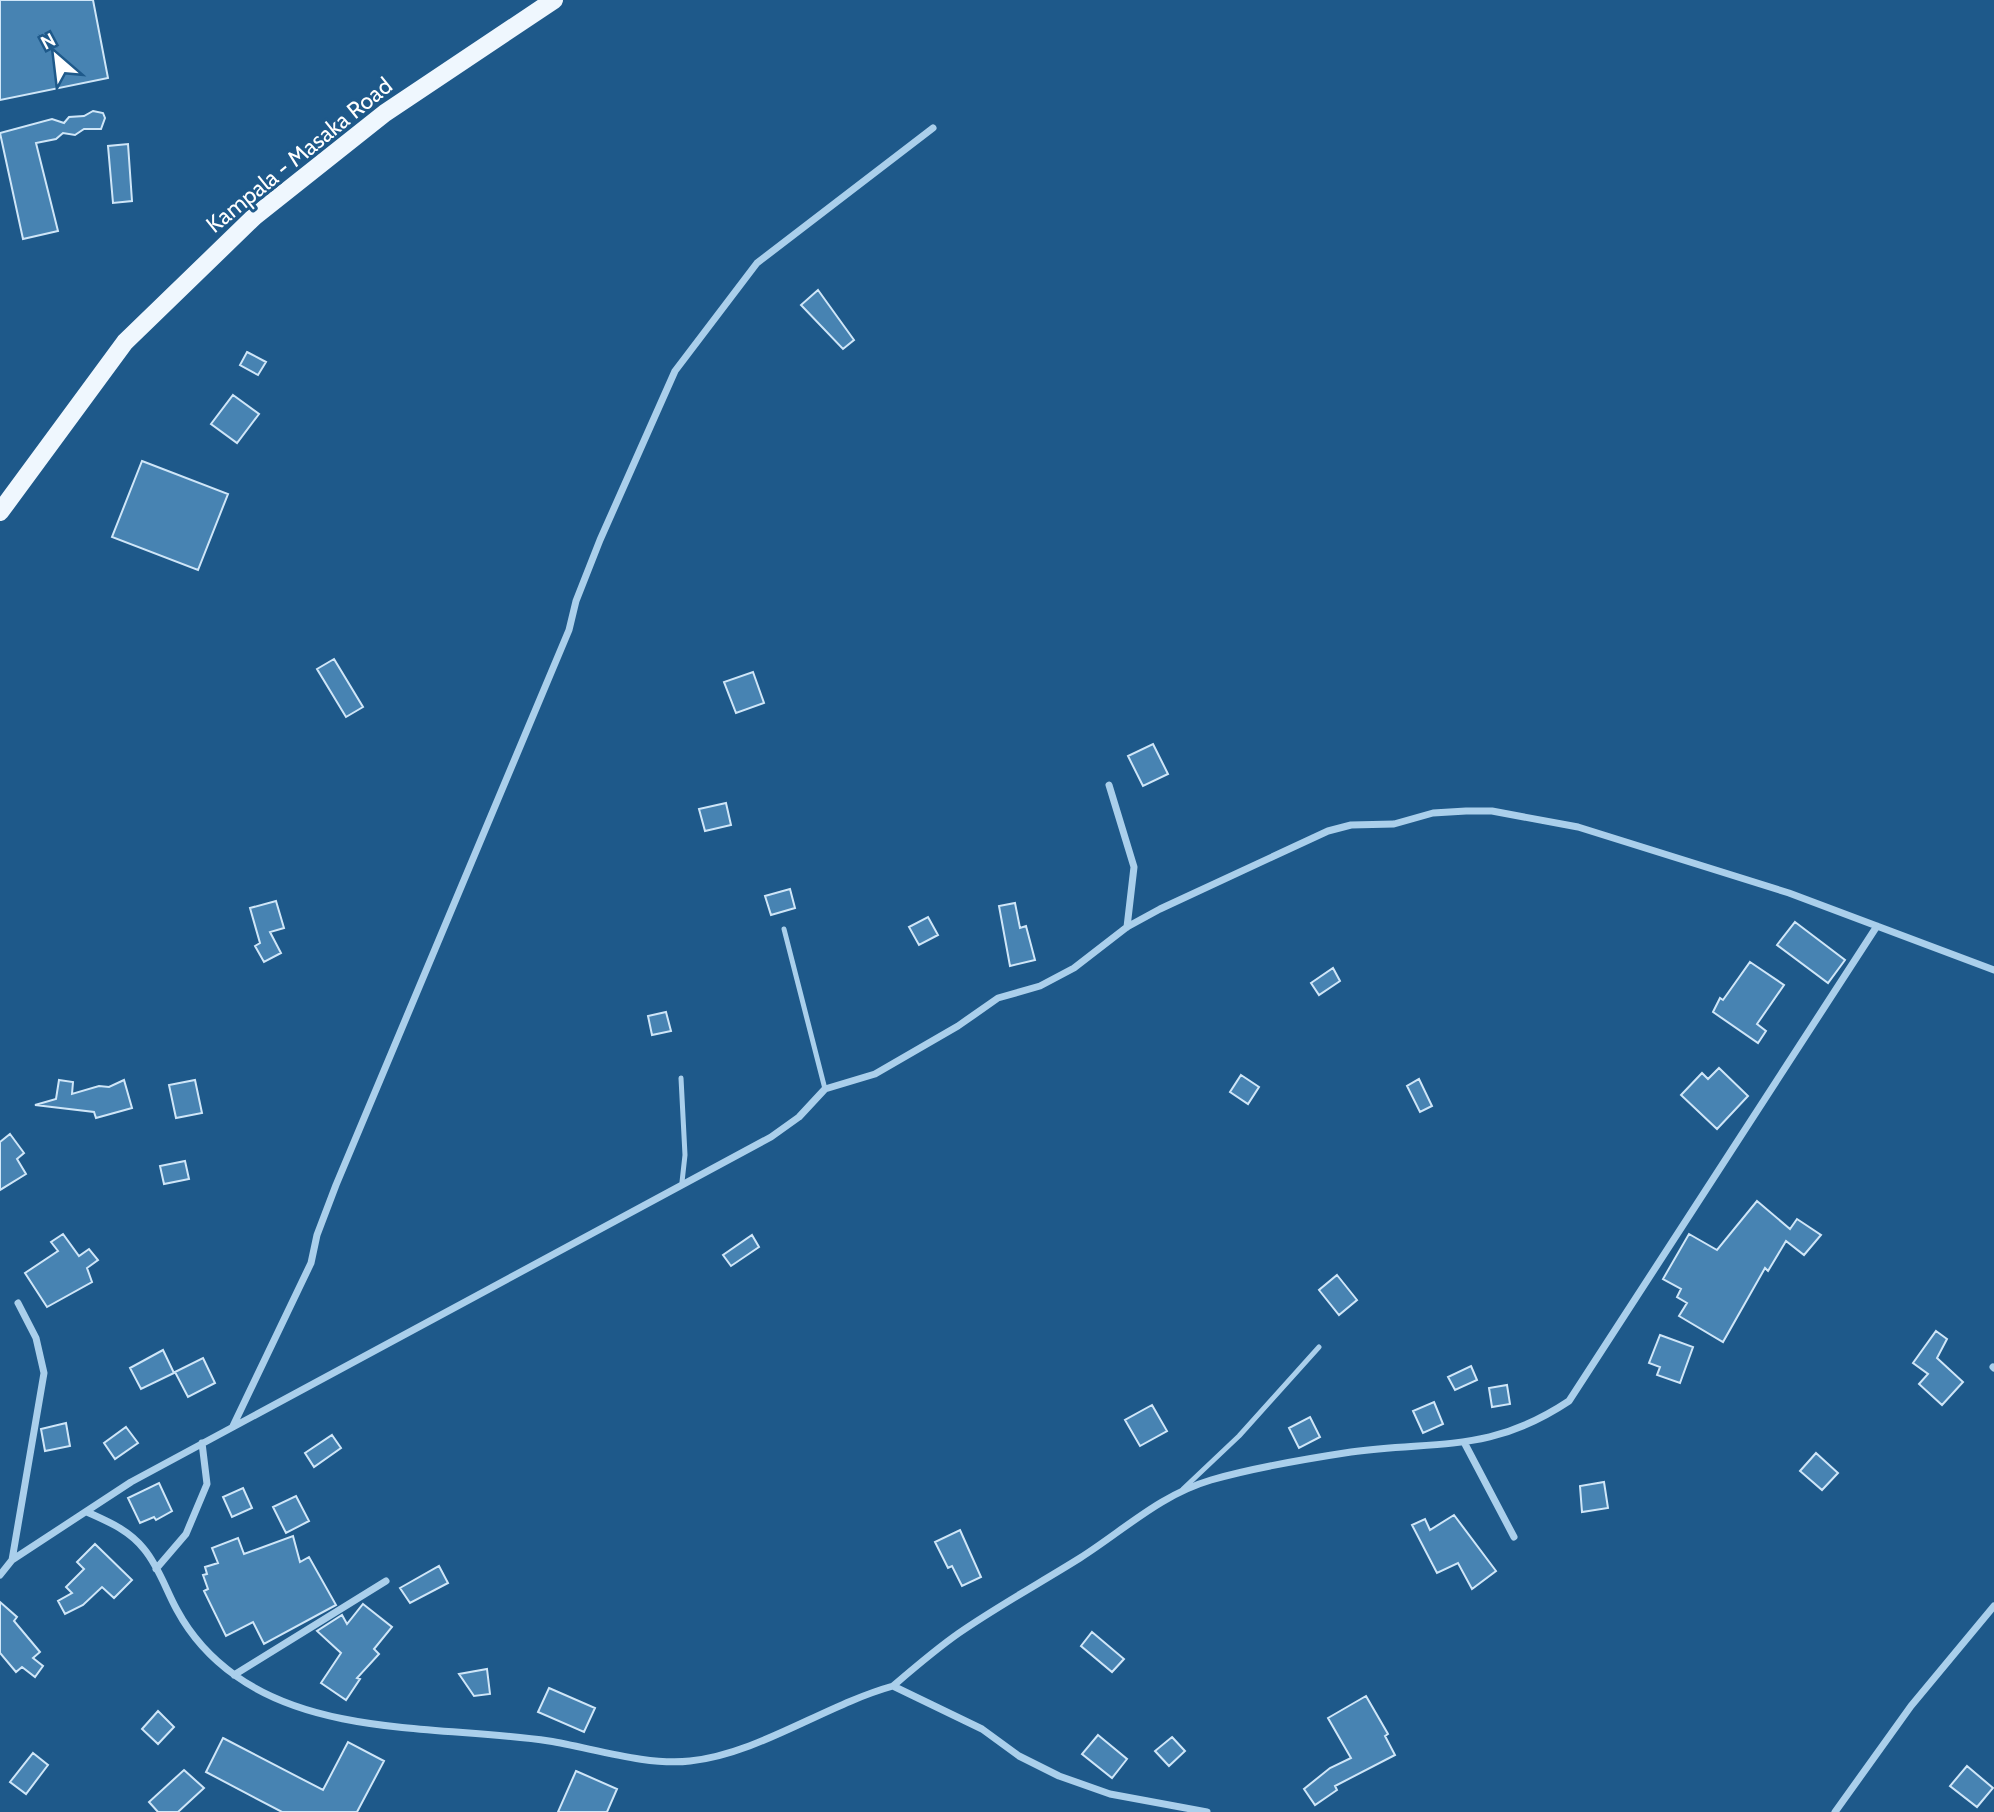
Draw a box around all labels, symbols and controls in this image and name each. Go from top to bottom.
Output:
north arrow [21,21,91,91]
text: N [37,28,60,55]
street label: Kampala - Masaka Road [200,71,398,239]

